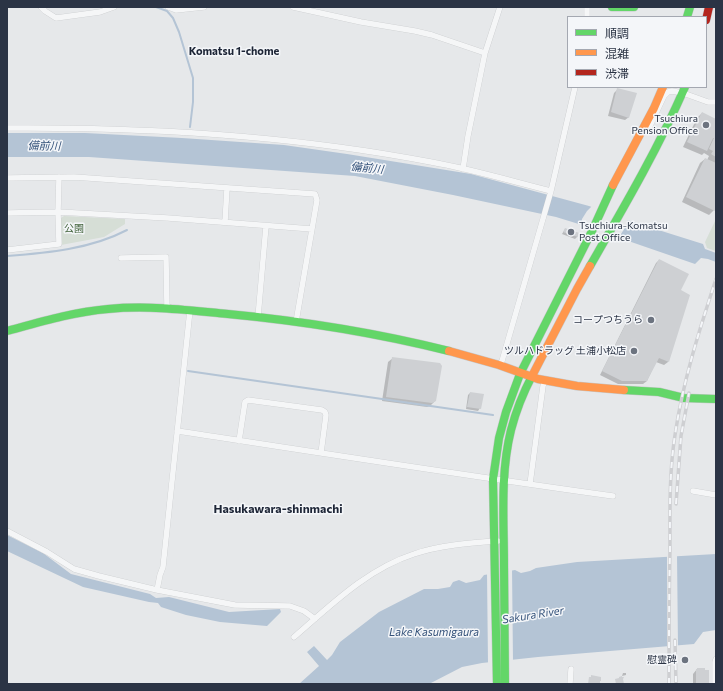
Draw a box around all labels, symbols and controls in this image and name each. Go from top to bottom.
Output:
legend [567,16,707,88]
text: 順調 [605,26,629,40]
district label: Komatsu 1-chome [189,44,279,58]
text: 混雑 [605,46,629,60]
text: 渋滞 [605,66,629,80]
place label: Tsuchiura Pension Office [632,113,698,136]
marker: Tsuchiura Pension Office [701,120,711,130]
water label: 備前川 [27,139,61,153]
water label: 備前川 [350,160,384,176]
place label: Tsuchiura-Komatsu Post Office [579,220,667,244]
park label: 公園 [64,223,84,235]
marker: Tsuchiura-Komatsu Post Office [566,227,576,237]
place label: コープつちうら [573,314,643,326]
marker: コープつちうら [646,315,656,325]
place label: ツルハドラッグ 土浦小松店 [504,345,626,357]
marker: ツルハドラッグ 土浦小松店 [629,346,639,356]
district label: Hasukawara-shinmachi [214,502,342,516]
water label: Sakura River [501,604,565,626]
water label: Lake Kasumigaura [389,625,479,639]
place label: 慰霊碑 [647,654,677,666]
marker: 慰霊碑 [680,655,690,665]

